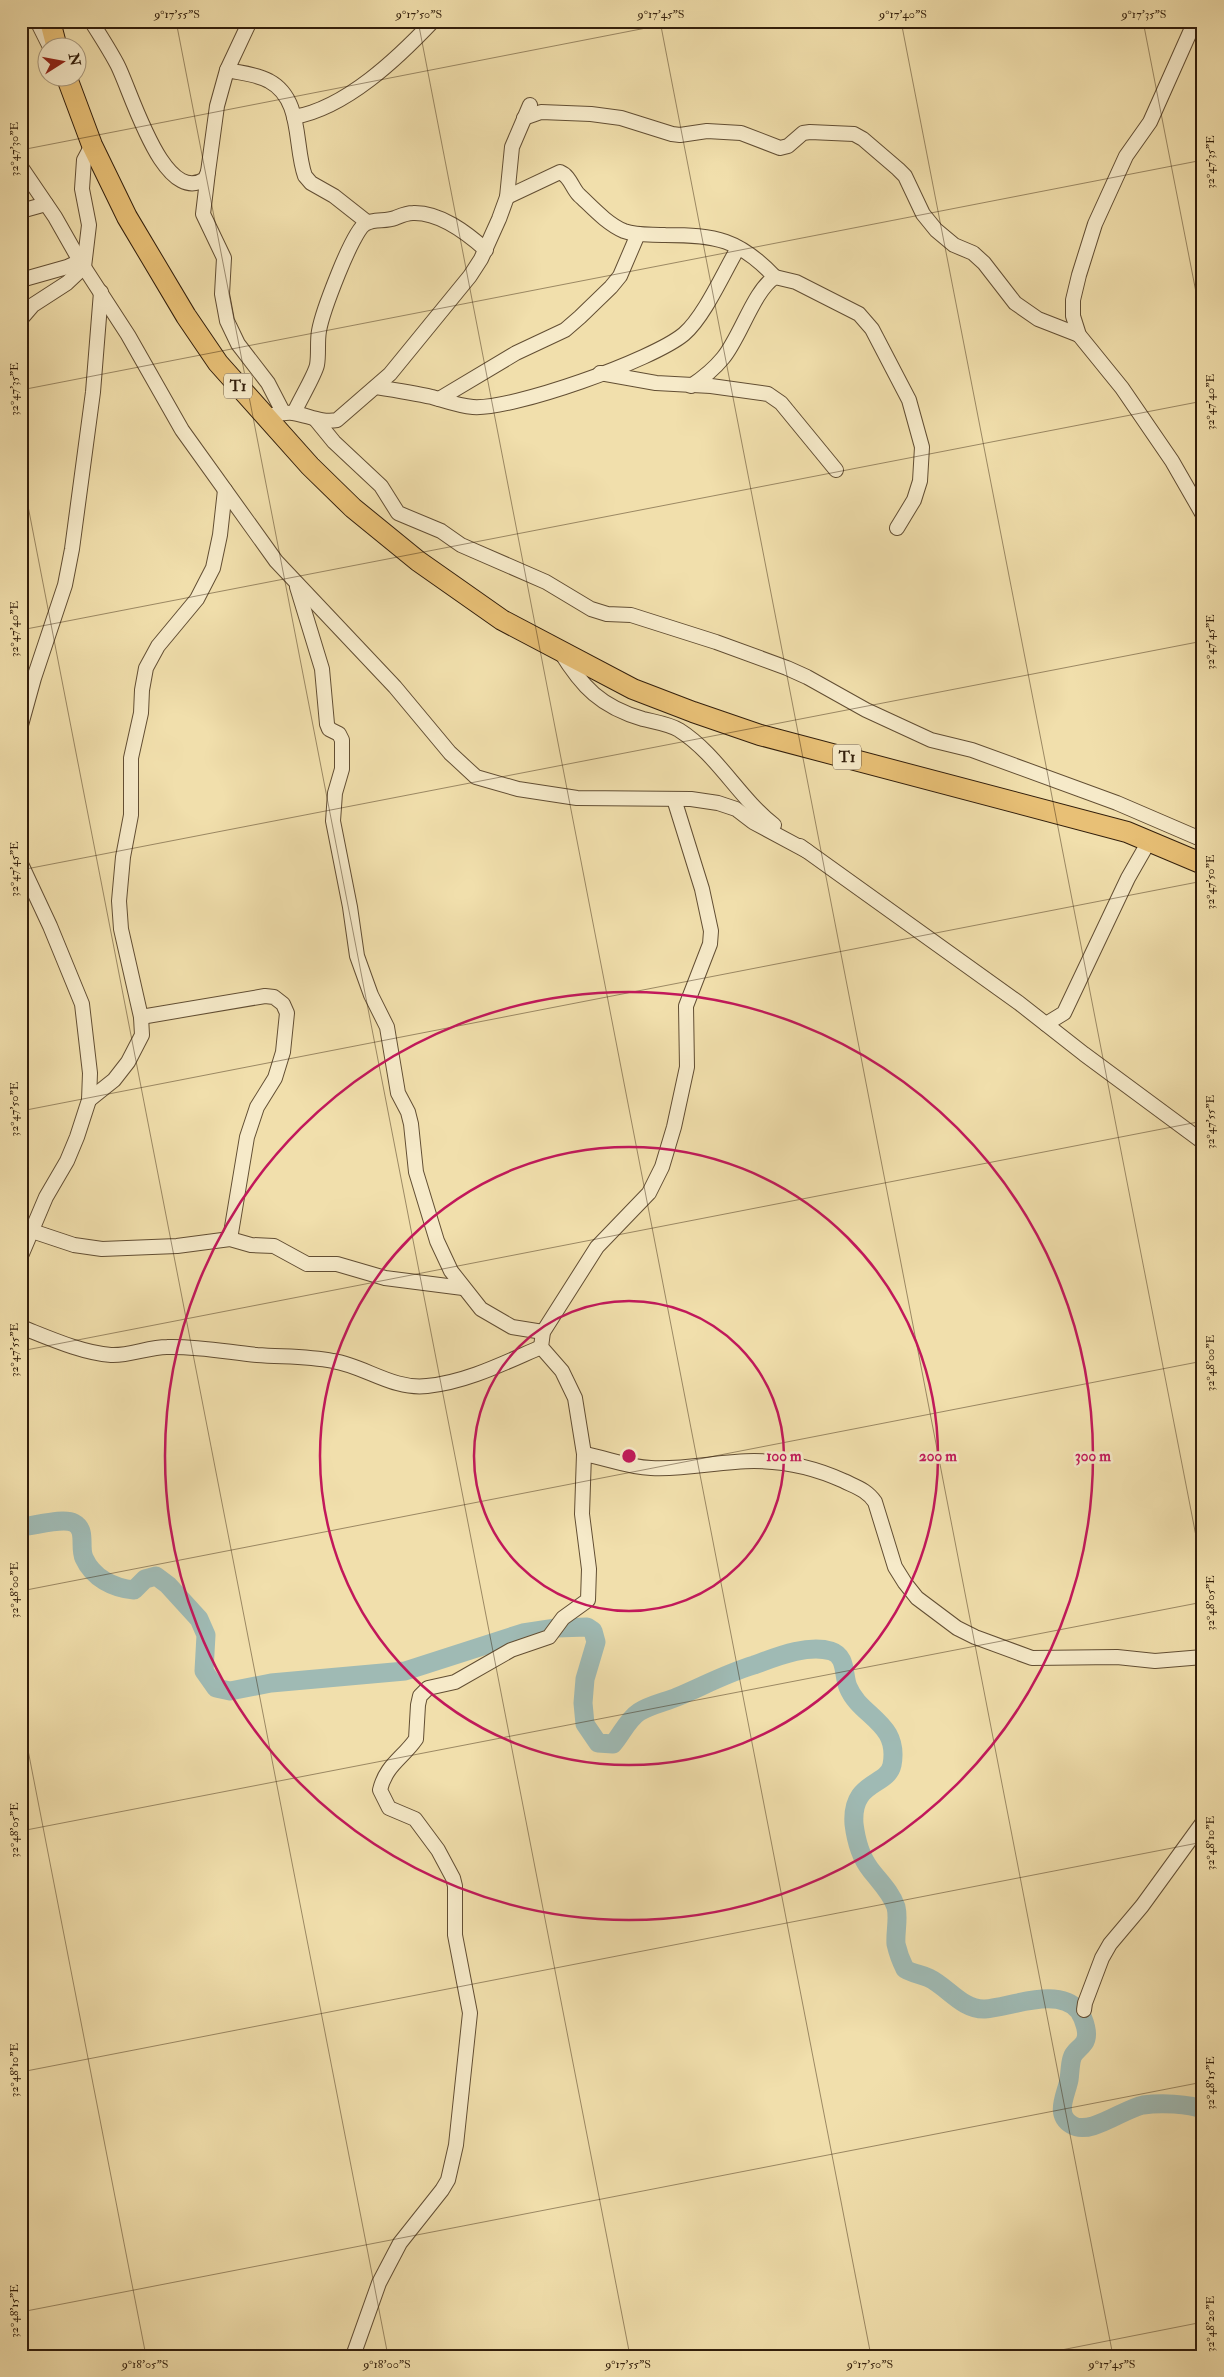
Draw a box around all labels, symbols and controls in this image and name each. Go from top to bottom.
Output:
text: 9°17'55"S [153,7,200,22]
text: 9°17'50"S [395,7,442,22]
text: 9°17'45"S [637,7,684,22]
text: 9°17'40"S [878,7,927,22]
text: 9°17'35"S [1120,7,1167,22]
north arrow [38,38,88,88]
text: N [65,51,84,68]
text: 32°47'30"E [7,121,22,176]
text: 32°47'35"E [1203,135,1218,189]
text: 32°47'35"E [7,362,22,416]
road number: T1 [224,374,252,398]
text: 32°47'40"E [1203,374,1218,430]
text: 32°47'40"E [7,601,22,657]
text: 32°47'45"E [1203,614,1218,670]
road number: T1 [833,744,861,770]
text: 32°47'45"E [7,841,22,897]
text: 32°47'50"E [1203,854,1218,909]
text: 32°47'50"E [7,1081,22,1136]
text: 32°47'55"E [1203,1095,1218,1149]
text: 32°47'55"E [7,1323,22,1377]
text: 32°48'00"E [1203,1335,1218,1391]
centre of rings [620,1447,638,1465]
text: 100 m [766,1447,802,1466]
text: 200 m [919,1447,957,1466]
text: 300 m [1075,1447,1111,1466]
text: 32°48'00"E [7,1562,22,1618]
text: 32°48'05"E [1203,1575,1218,1631]
text: 32°48'05"E [7,1802,22,1858]
text: 32°48'10"E [1203,1815,1218,1870]
text: 32°48'10"E [7,2042,22,2097]
text: 32°48'15"E [1203,2056,1218,2110]
text: 32°48'15"E [7,2284,22,2338]
text: 32°48'20"E [1203,2296,1218,2352]
text: 9°18'05"S [121,2357,168,2372]
text: 9°18'00"S [362,2357,411,2372]
text: 9°17'55"S [604,2357,651,2372]
text: 9°17'50"S [846,2357,893,2372]
text: 9°17'45"S [1088,2357,1135,2372]

